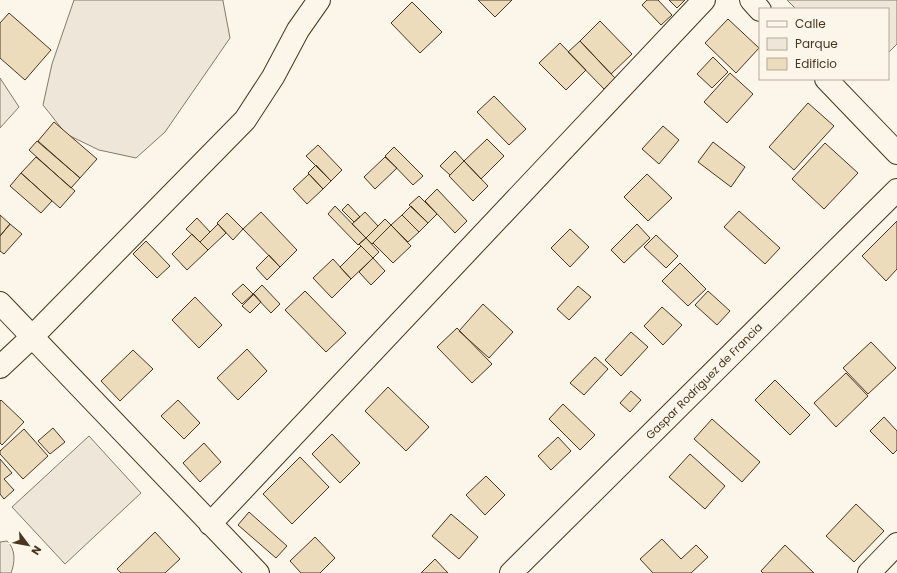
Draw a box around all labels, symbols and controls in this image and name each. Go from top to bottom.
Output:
legend [759,8,889,80]
text: Calle [795,15,826,32]
text: Parque [795,35,838,52]
text: Edificio [795,55,837,72]
street label: Gaspar Rodríguez de Francia [642,319,766,443]
north arrow [8,525,48,565]
text: N [28,543,45,558]

